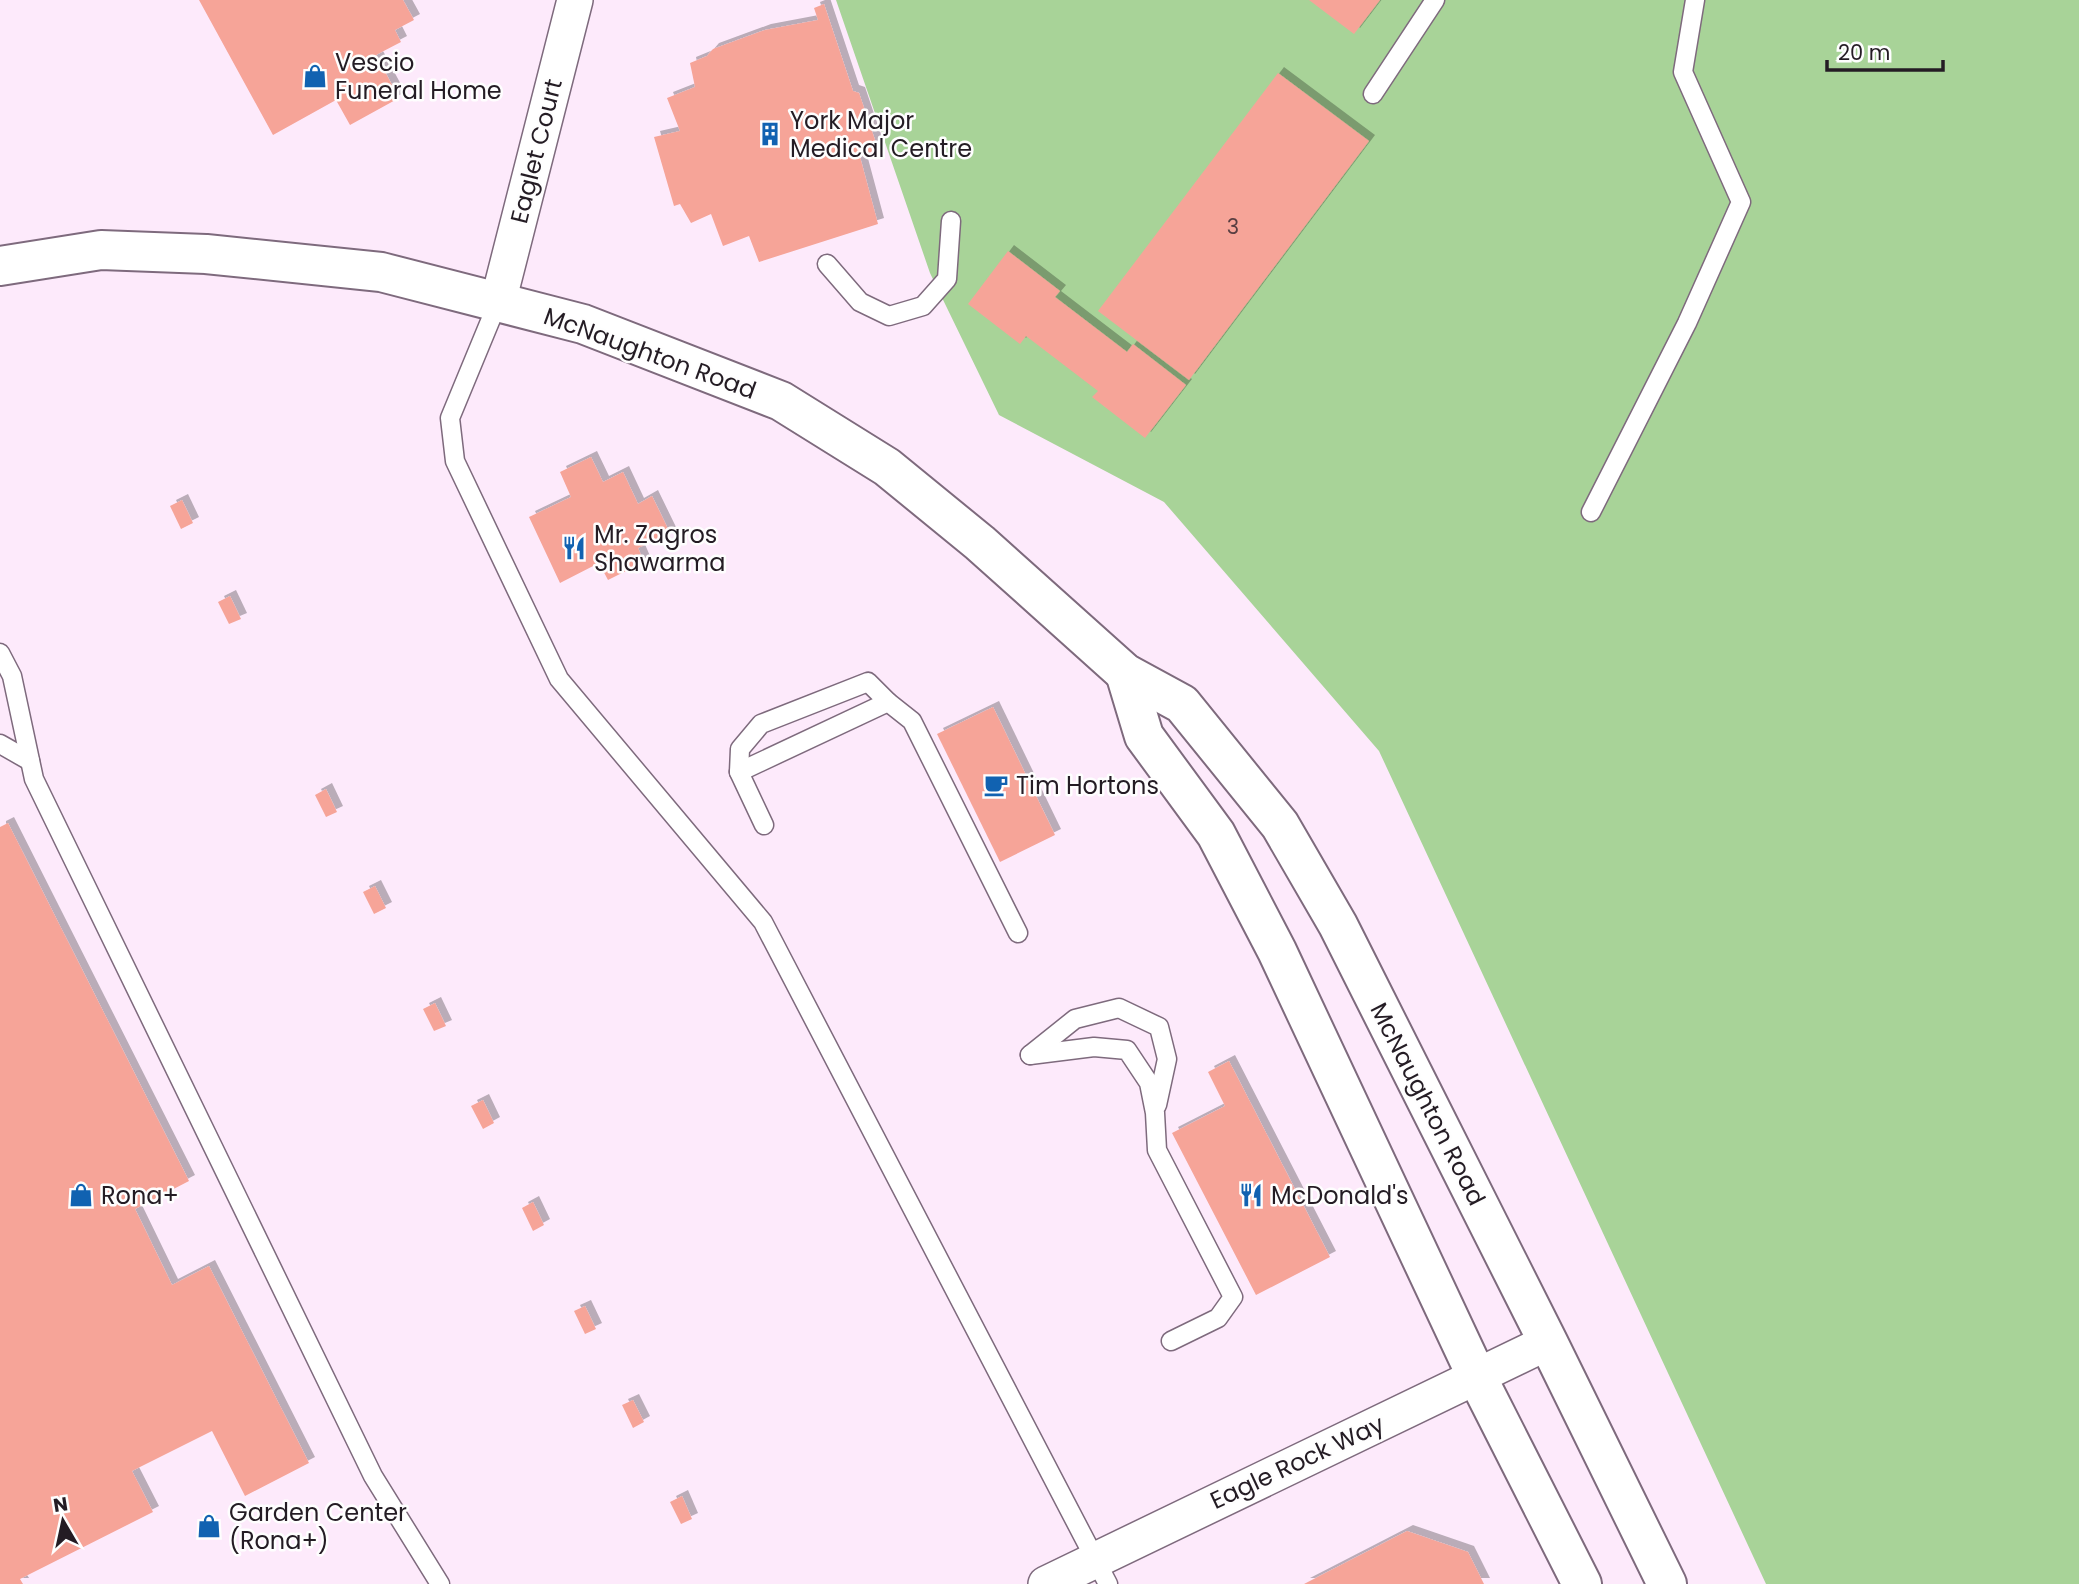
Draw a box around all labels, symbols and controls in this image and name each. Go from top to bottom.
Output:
scale bar [1827,28,1942,72]
text: 20 m [1838,38,1891,67]
place label: Vescio Funeral Home [335,46,502,107]
shop icon: Vescio Funeral Home [301,62,329,90]
street label: Eaglet Court [502,75,570,227]
place label: York Major Medical Centre [790,104,972,165]
building icon: York Major Medical Centre [756,120,784,148]
house number: 3 [1227,212,1239,241]
street label: McNaughton Road [539,299,761,407]
place label: Mr. Zagros Shawarma [594,518,725,579]
restaurant icon: Mr. Zagros Shawarma [560,534,588,562]
place label: Tim Hortons [1016,769,1159,802]
cafe icon: Tim Hortons [982,771,1010,799]
street label: McNaughton Road [1363,997,1493,1211]
place label: Rona+ [101,1179,179,1212]
place label: McDonald's [1271,1179,1409,1212]
shop icon: Rona+ [67,1181,95,1209]
restaurant icon: McDonald's [1237,1181,1265,1209]
street label: Eagle Rock Way [1205,1407,1390,1517]
north arrow [28,1486,98,1556]
text: N [51,1490,70,1519]
place label: Garden Center (Rona+) [229,1496,407,1557]
shop icon: Garden Center (Rona+) [195,1512,223,1540]

